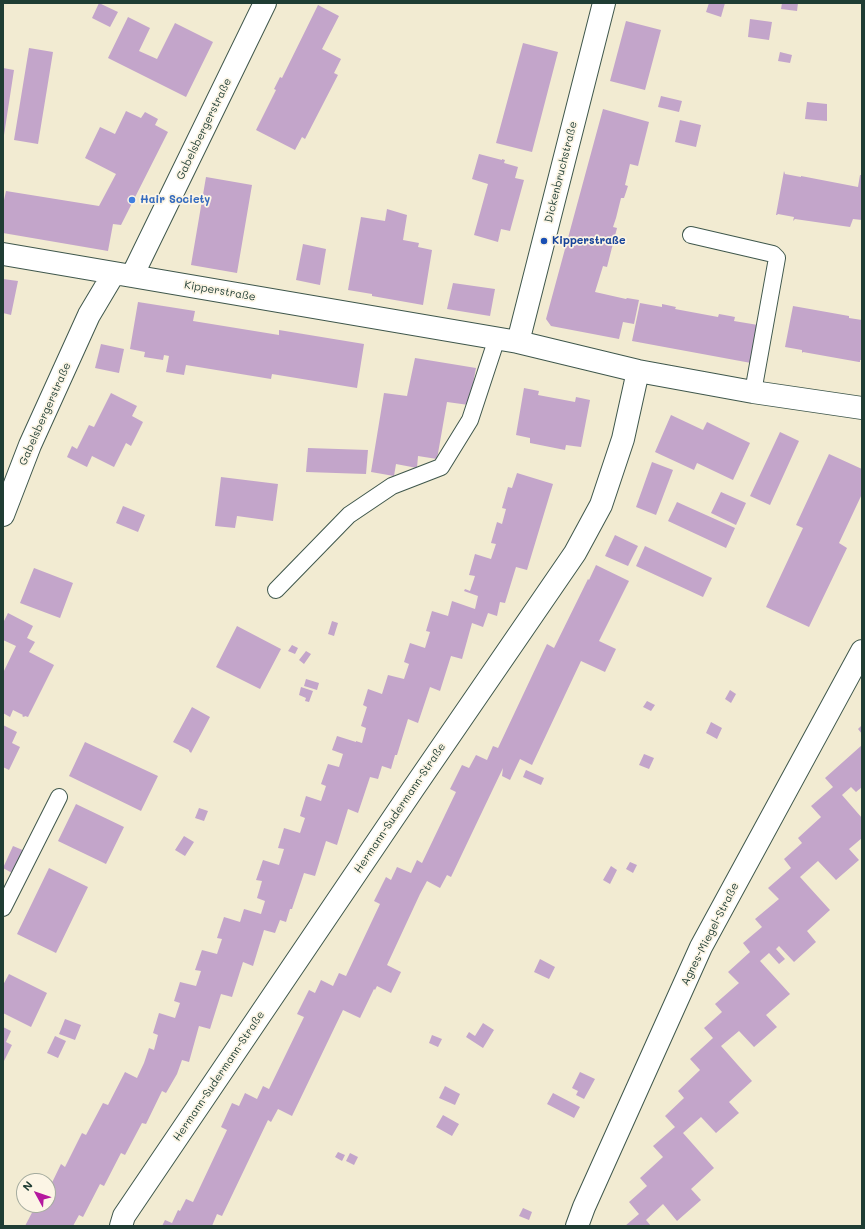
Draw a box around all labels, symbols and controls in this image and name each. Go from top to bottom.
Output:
street label: Gabelsbergerstraße [174,76,234,182]
street label: Dickenbruchstraße [542,120,580,224]
place label: Hair Society [140,193,210,207]
marker: Hair Society [127,195,137,205]
place label: Kipperstraße [552,234,625,248]
marker: Kipperstraße [539,236,549,246]
street label: Kipperstraße [183,278,257,304]
street label: Gabelsbergerstraße [16,360,74,468]
street label: Hermann-Sudermann-Straße [352,741,448,875]
street label: Agnes-Miegel-Straße [678,880,742,988]
street label: Hermann-Sudermann-Straße [171,1009,267,1143]
north arrow [16,1173,56,1213]
text: N [19,1178,36,1194]

